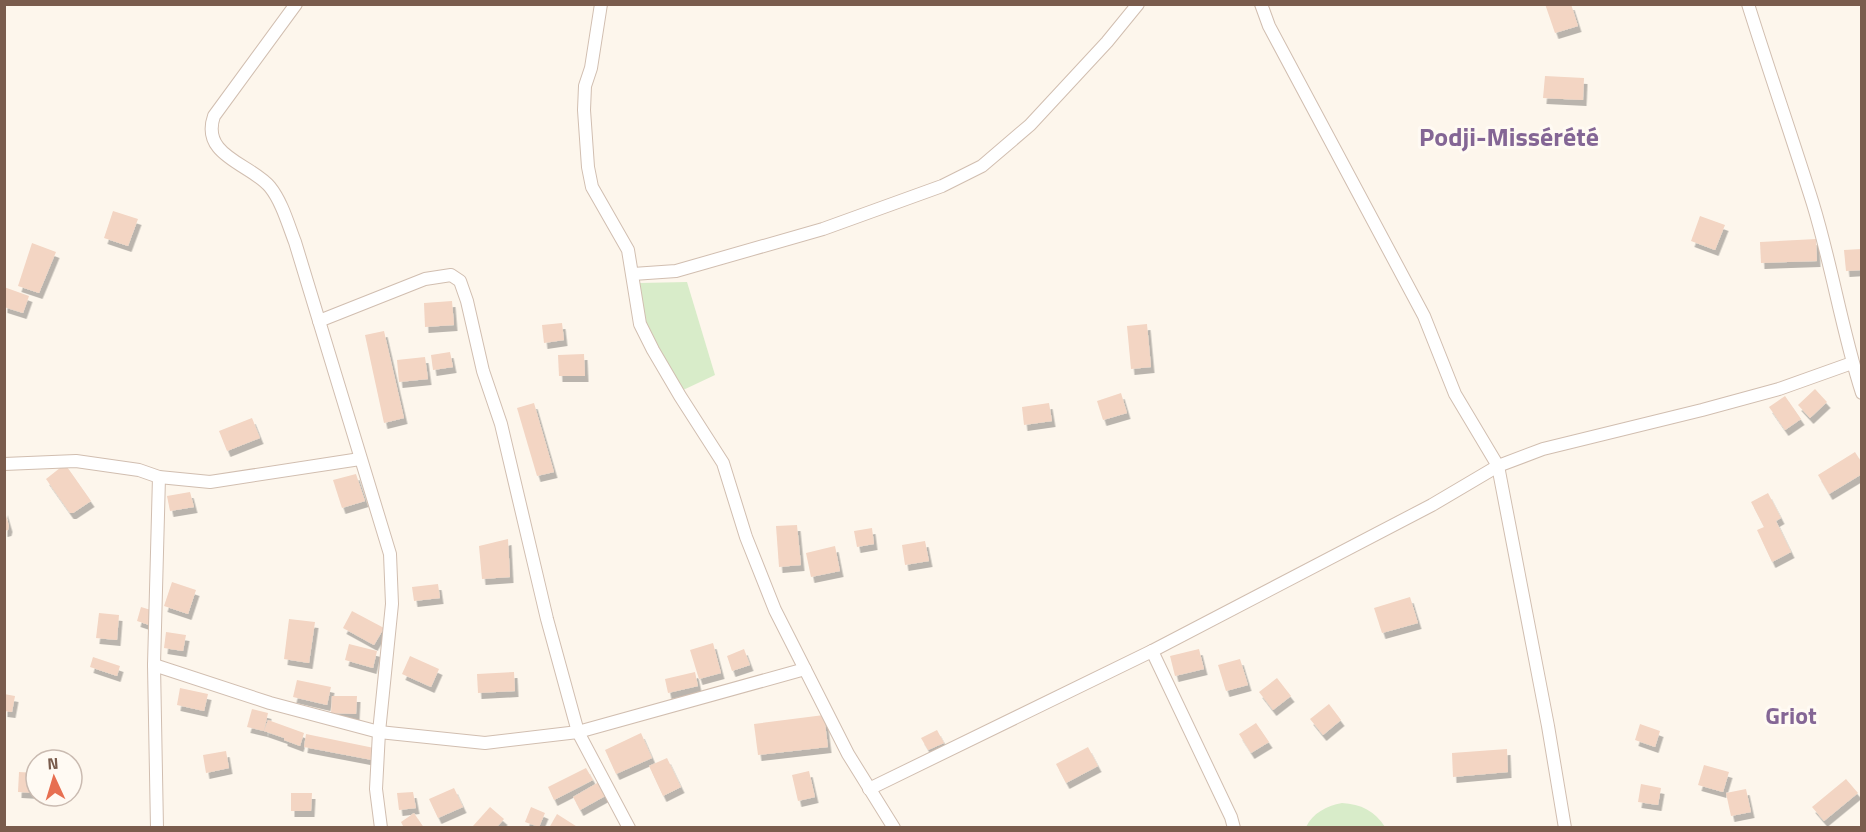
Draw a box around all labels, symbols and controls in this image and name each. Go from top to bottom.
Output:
district label: Podji-Missérété [1419,117,1599,156]
district label: Griot [1765,697,1817,733]
north arrow [24,748,84,808]
text: N [47,751,59,775]

